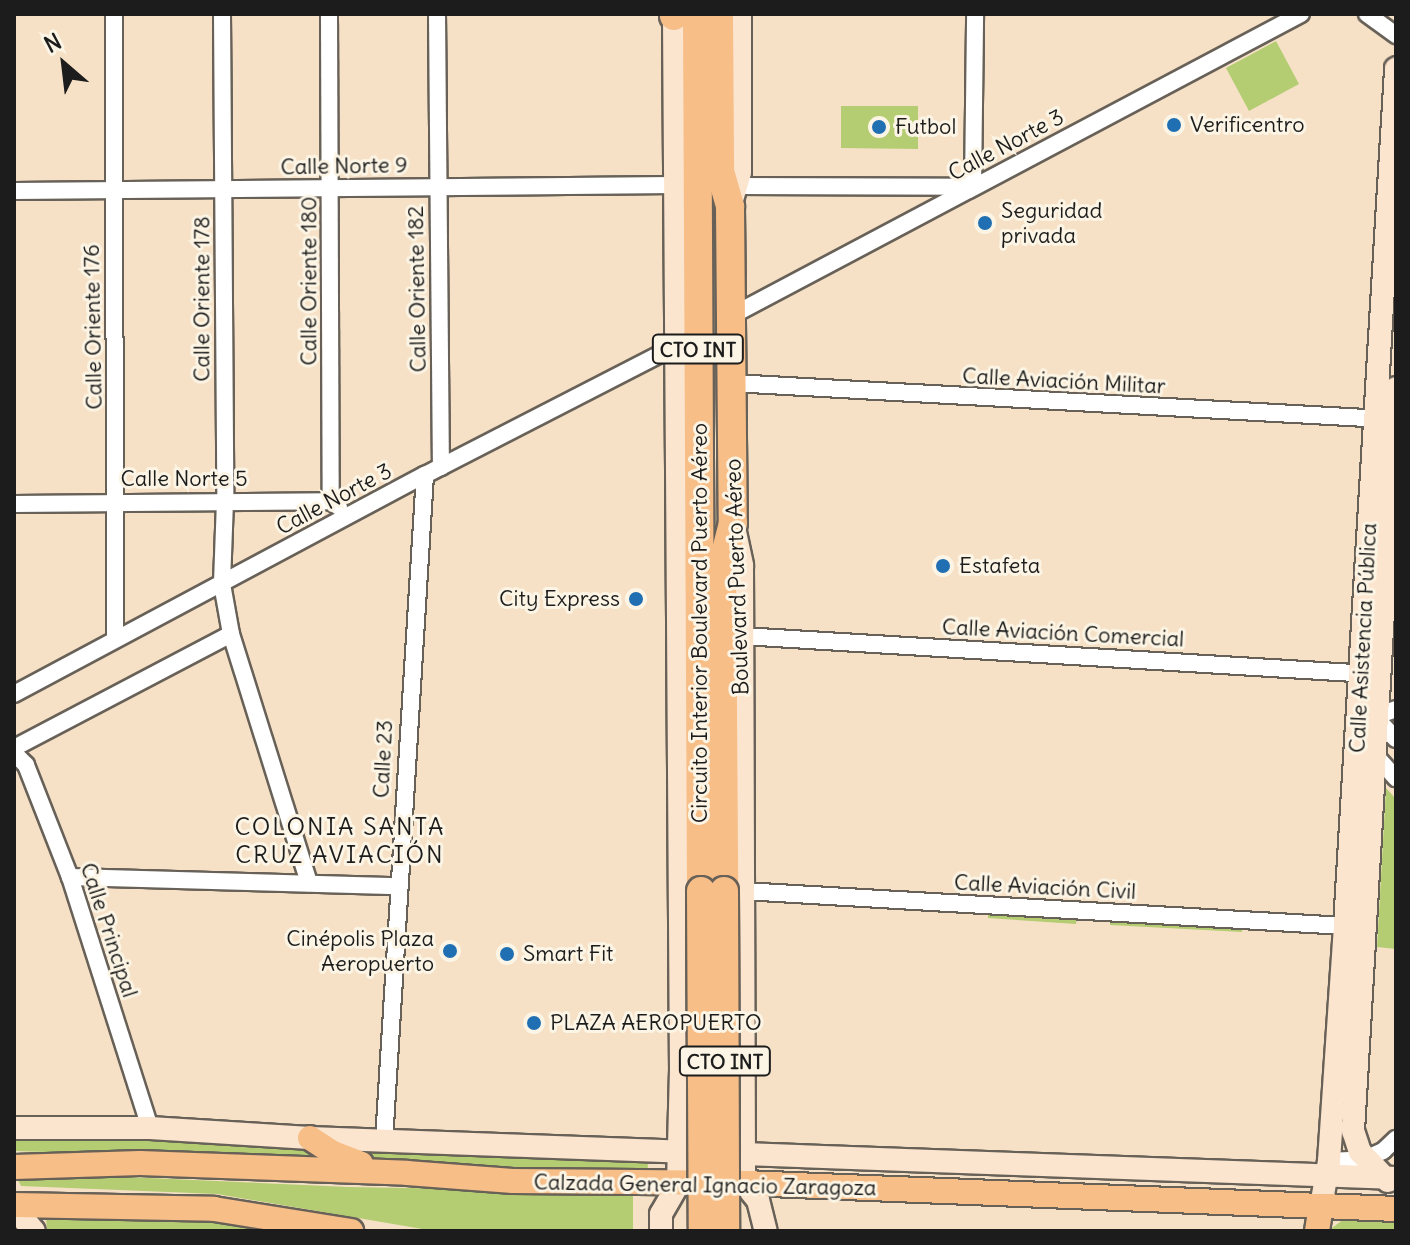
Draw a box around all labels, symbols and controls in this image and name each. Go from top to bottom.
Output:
north arrow [24,24,104,104]
text: N [39,27,66,59]
street label: Calle Norte 3 [944,104,1068,186]
place label: Verificentro [1190,112,1305,138]
place label: Futbol [895,114,956,140]
marker: Verificentro [1165,116,1183,134]
marker: Futbol [870,118,888,136]
street label: Calle Norte 9 [280,152,408,180]
street label: Calle Oriente 180 [296,196,322,366]
place label: Seguridad privada [1001,197,1102,248]
street label: Calle Oriente 182 [402,205,432,373]
marker: Seguridad privada [976,214,994,232]
street label: Calle Oriente 178 [189,216,215,382]
street label: Calle Oriente 176 [78,244,108,410]
road number: CTO INT [650,333,746,365]
street label: Calle Aviación Militar [962,362,1166,400]
street label: Circuito Interior Boulevard Puerto Aéreo [687,423,713,823]
street label: Calle Norte 3 [272,458,396,540]
street label: Boulevard Puerto Aéreo [720,458,754,696]
street label: Calle Norte 5 [120,466,248,492]
street label: Calle Asistencia Pública [1344,522,1382,754]
place label: Estafeta [959,553,1040,579]
marker: Estafeta [934,557,952,575]
place label: City Express [499,586,620,612]
marker: City Express [627,590,645,608]
street label: Calle Aviación Comercial [941,613,1185,653]
street label: Calle 23 [368,719,398,799]
district label: COLONIA SANTA CRUZ AVIACIÓN [234,813,446,869]
street label: Calle Principal [75,859,143,1001]
street label: Calle Aviación Civil [953,869,1137,905]
place label: Cinépolis Plaza Aeropuerto [286,925,434,976]
place label: Smart Fit [523,941,614,967]
marker: Cinépolis Plaza Aeropuerto [441,942,459,960]
marker: Smart Fit [498,945,516,963]
place label: PLAZA AEROPUERTO [550,1010,762,1036]
marker: PLAZA AEROPUERTO [525,1014,543,1032]
road number: CTO INT [677,1045,773,1077]
street label: Calzada General Ignacio Zaragoza [533,1169,877,1201]

